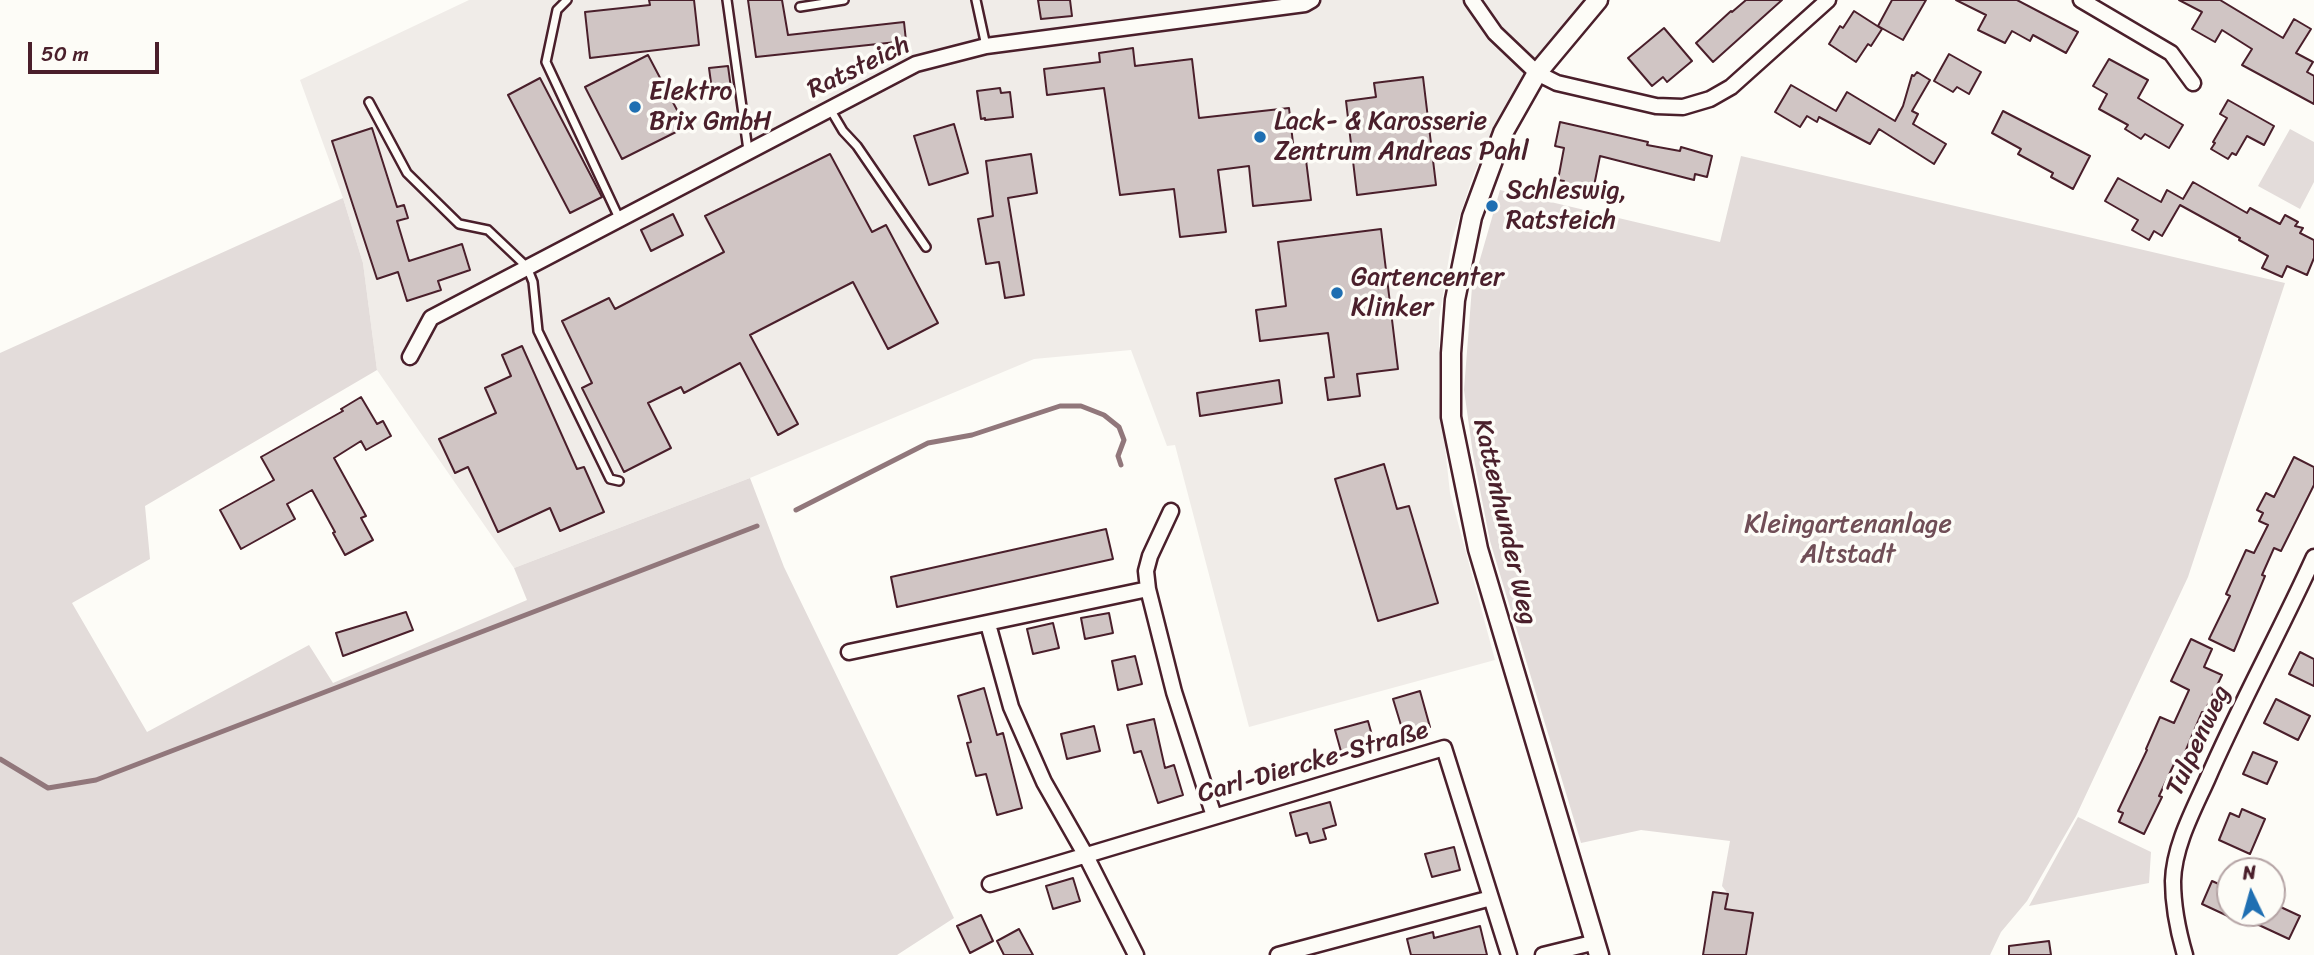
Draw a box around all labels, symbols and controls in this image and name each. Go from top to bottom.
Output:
scale bar [32,28,163,72]
street label: Ratsteich [803,30,915,106]
text: 50 m [41,35,89,73]
place label: Elektro Brix GmbH [649,76,772,138]
marker: Elektro Brix GmbH [627,99,643,115]
place label: Lack- & Karosserie Zentrum Andreas Pahl [1274,106,1529,168]
marker: Lack- & Karosserie Zentrum Andreas Pahl [1252,129,1268,145]
place label: Schleswig, Ratsteich [1506,175,1627,236]
marker: Schleswig, Ratsteich [1484,198,1500,214]
place label: Gartencenter Klinker [1351,262,1504,324]
marker: Gartencenter Klinker [1329,285,1345,301]
street label: Kattenhunder Weg [1465,416,1543,628]
park label: Kleingartenanlage Altstadt [1744,509,1952,570]
street label: Tulpenweg [2160,681,2238,801]
street label: Carl-Diercke-Straße [1194,715,1432,811]
text: N [2241,856,2257,890]
north arrow [2216,857,2286,927]

